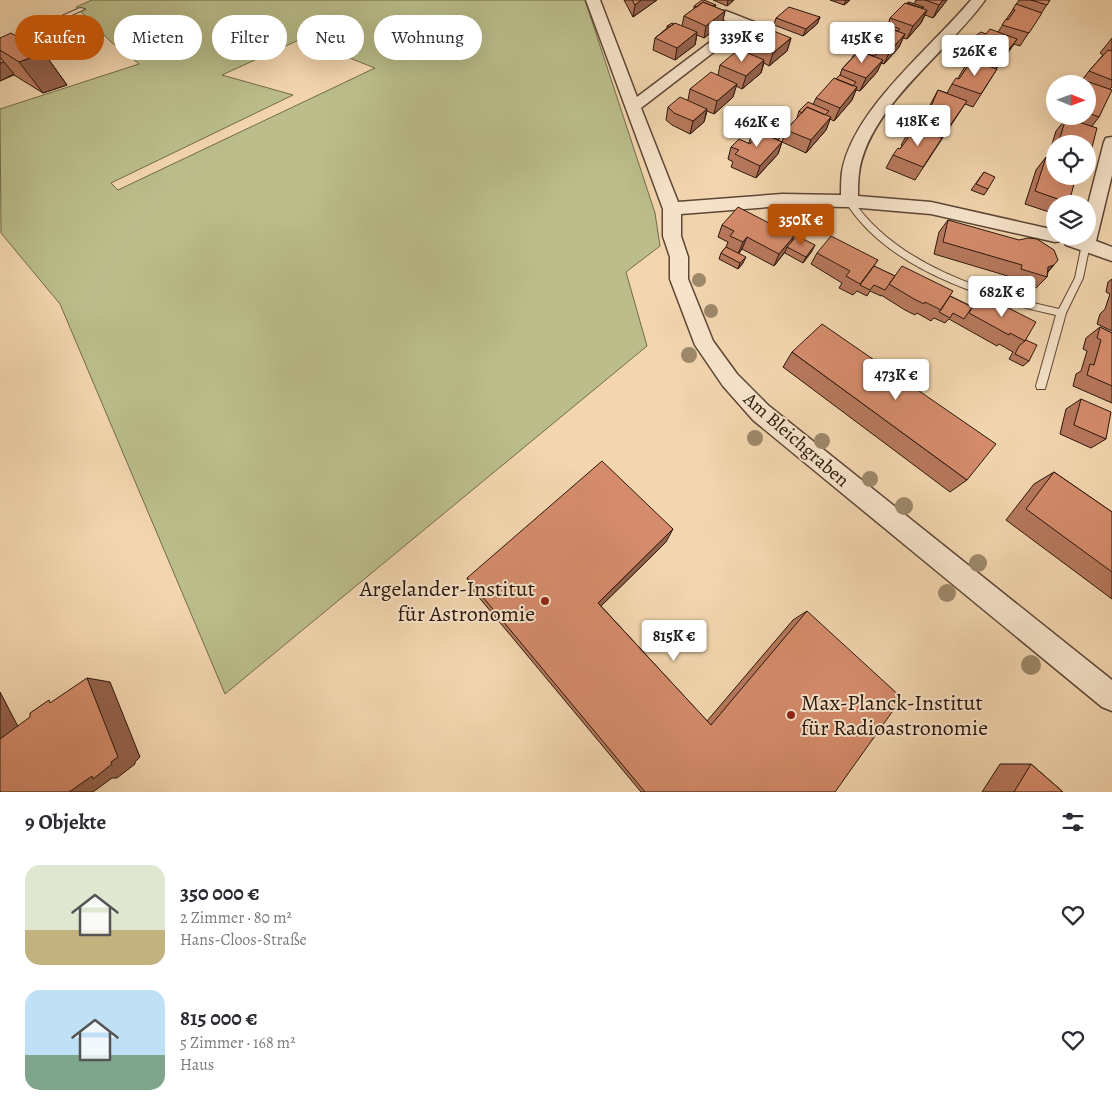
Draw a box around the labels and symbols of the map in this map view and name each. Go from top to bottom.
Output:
pin: 339K € [701,20,783,63]
pin: 415K € [821,22,903,64]
pin: 526K € [934,34,1016,77]
north arrow [1046,75,1096,125]
pin: 418K € [877,104,959,147]
pin: 462K € [716,106,798,148]
pin: 350K € [760,204,842,246]
pin: 682K € [961,276,1043,318]
pin: 473K € [855,358,937,401]
street label: Am Bleichgraben [737,386,855,493]
place label: Argelander-Institut für Astronomie [359,574,535,629]
marker: Argelander-Institut für Astronomie [539,595,551,607]
pin: 815K € [633,620,715,662]
place label: Max-Planck-Institut für Radioastronomie [801,688,988,743]
marker: Max-Planck-Institut für Radioastronomie [785,709,797,721]

